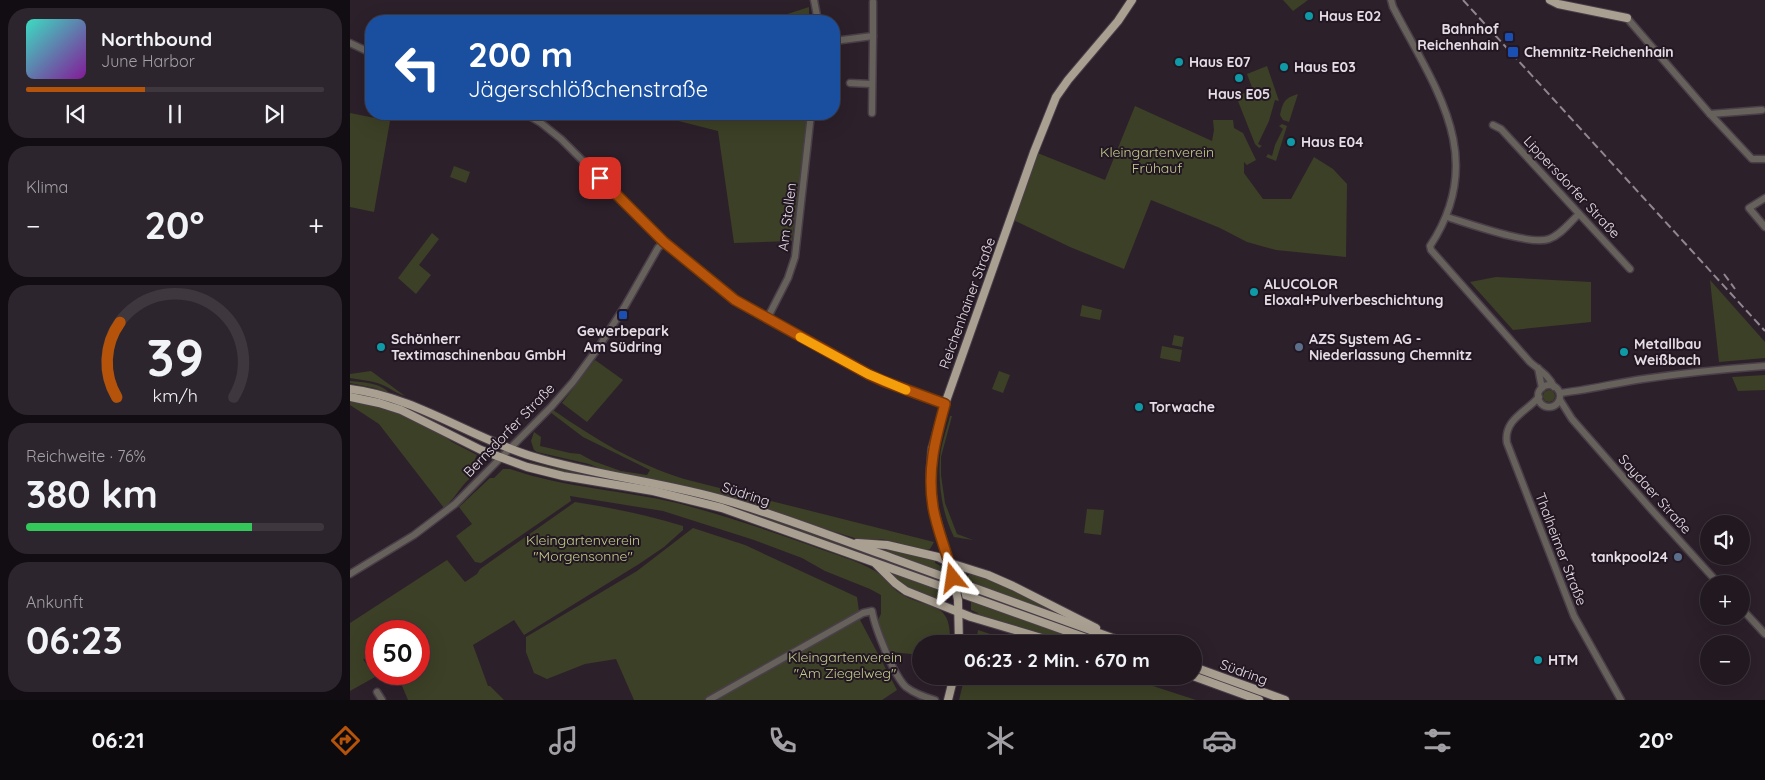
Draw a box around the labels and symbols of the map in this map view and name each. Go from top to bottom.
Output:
place label: Haus E02 [1319,7,1381,25]
marker: Haus E02 [1303,10,1315,22]
place label: Bahnhof Reichenhain [1417,20,1500,54]
marker: Bahnhof Reichenhain [1503,31,1515,43]
place label: Chemnitz-Reichenhain [1524,43,1674,61]
marker: Chemnitz-Reichenhain [1506,45,1520,59]
place label: Haus E07 [1189,53,1251,71]
marker: Haus E07 [1173,56,1185,68]
place label: Haus E03 [1294,58,1356,76]
marker: Haus E03 [1278,61,1290,73]
marker: Haus E05 [1233,72,1245,84]
place label: Haus E05 [1208,85,1270,103]
street label: Lippersdorfer Straße [1520,132,1624,242]
place label: Haus E04 [1301,133,1363,151]
marker: Haus E04 [1285,136,1297,148]
park label: Kleingartenverein Frühauf [1100,143,1214,177]
pin [579,157,621,199]
street label: Am Stollen [774,182,800,252]
street label: Reichenhainer Straße [935,235,999,371]
place label: ALUCOLOR Eloxal+Pulverbeschichtung [1264,275,1443,309]
marker: ALUCOLOR Eloxal+Pulverbeschichtung [1248,286,1260,298]
marker: Gewerbepark Am Südring [617,309,629,321]
place label: Gewerbepark Am Südring [577,322,669,356]
place label: Schönherr Textimaschinenbau GmbH [391,330,566,364]
place label: AZS System AG - Niederlassung Chemnitz [1309,330,1472,364]
place label: Metallbau Weißbach [1634,335,1701,369]
marker: Schönherr Textimaschinenbau GmbH [375,341,387,353]
marker: AZS System AG - Niederlassung Chemnitz [1293,341,1305,353]
marker: Metallbau Weißbach [1618,346,1630,358]
street label: Bernsdorfer Straße [460,379,559,481]
place label: Torwache [1149,398,1215,416]
marker: Torwache [1133,401,1145,413]
street label: Saydaer Straße [1615,450,1696,538]
street label: Südring [720,478,772,510]
street label: Thalheimer Straße [1531,490,1591,608]
park label: Kleingartenverein "Morgensonne" [526,531,640,565]
place label: tankpool24 [1591,548,1668,566]
position arrow [926,551,978,603]
marker: tankpool24 [1672,551,1684,563]
speed limit sign: 50 [365,620,430,685]
park label: Kleingartenverein "Am Ziegelweg" [788,648,902,682]
place label: HTM [1548,651,1578,669]
marker: HTM [1532,654,1544,666]
street label: Südring [1218,655,1270,689]

